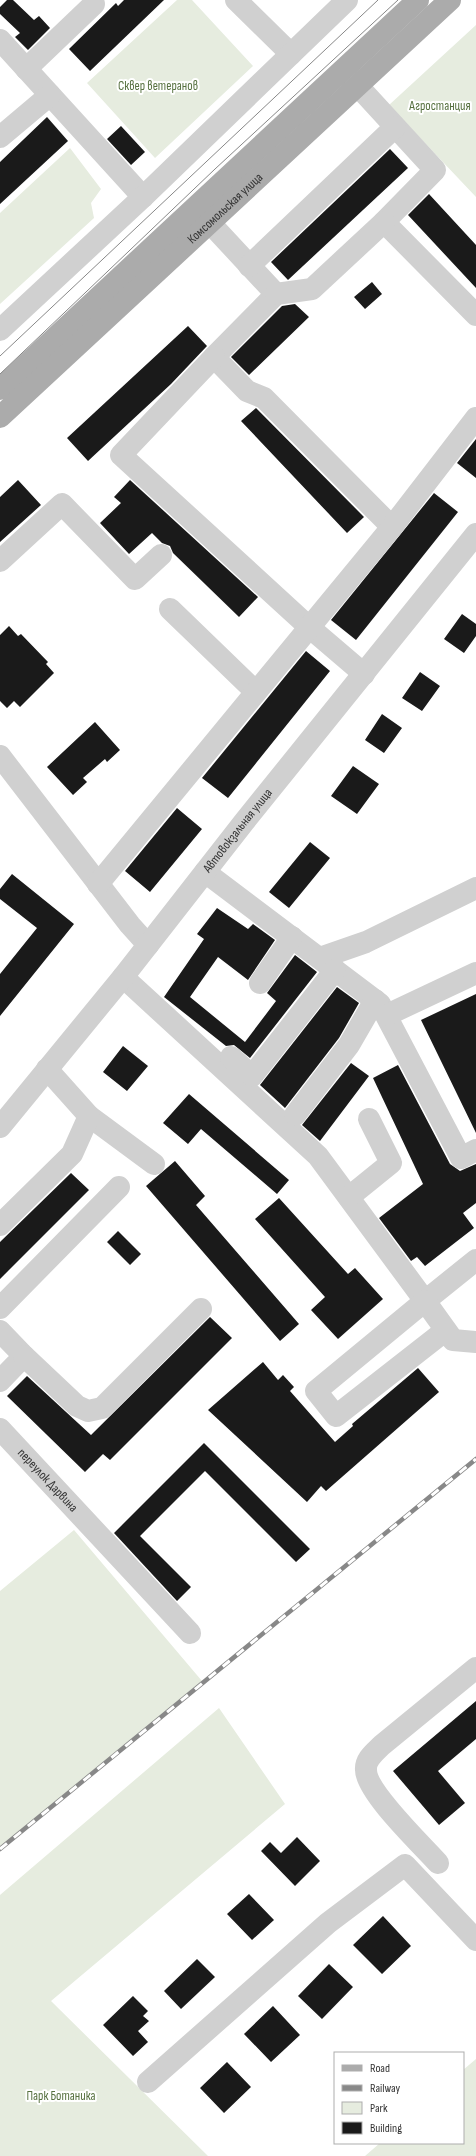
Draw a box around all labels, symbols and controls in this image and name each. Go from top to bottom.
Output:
park label: Сквер ветеранов [118,78,198,94]
park label: Агростанция [408,98,471,114]
street label: Комсомольская улица [184,170,266,247]
street label: Автовокзальная улица [199,785,276,877]
street label: переулок Дарвина [14,1445,81,1515]
legend [334,2052,464,2144]
text: Road [370,2061,390,2076]
text: Railway [370,2081,401,2096]
park label: Парк Ботаника [26,2088,96,2104]
text: Park [370,2101,388,2116]
text: Building [370,2121,402,2136]

